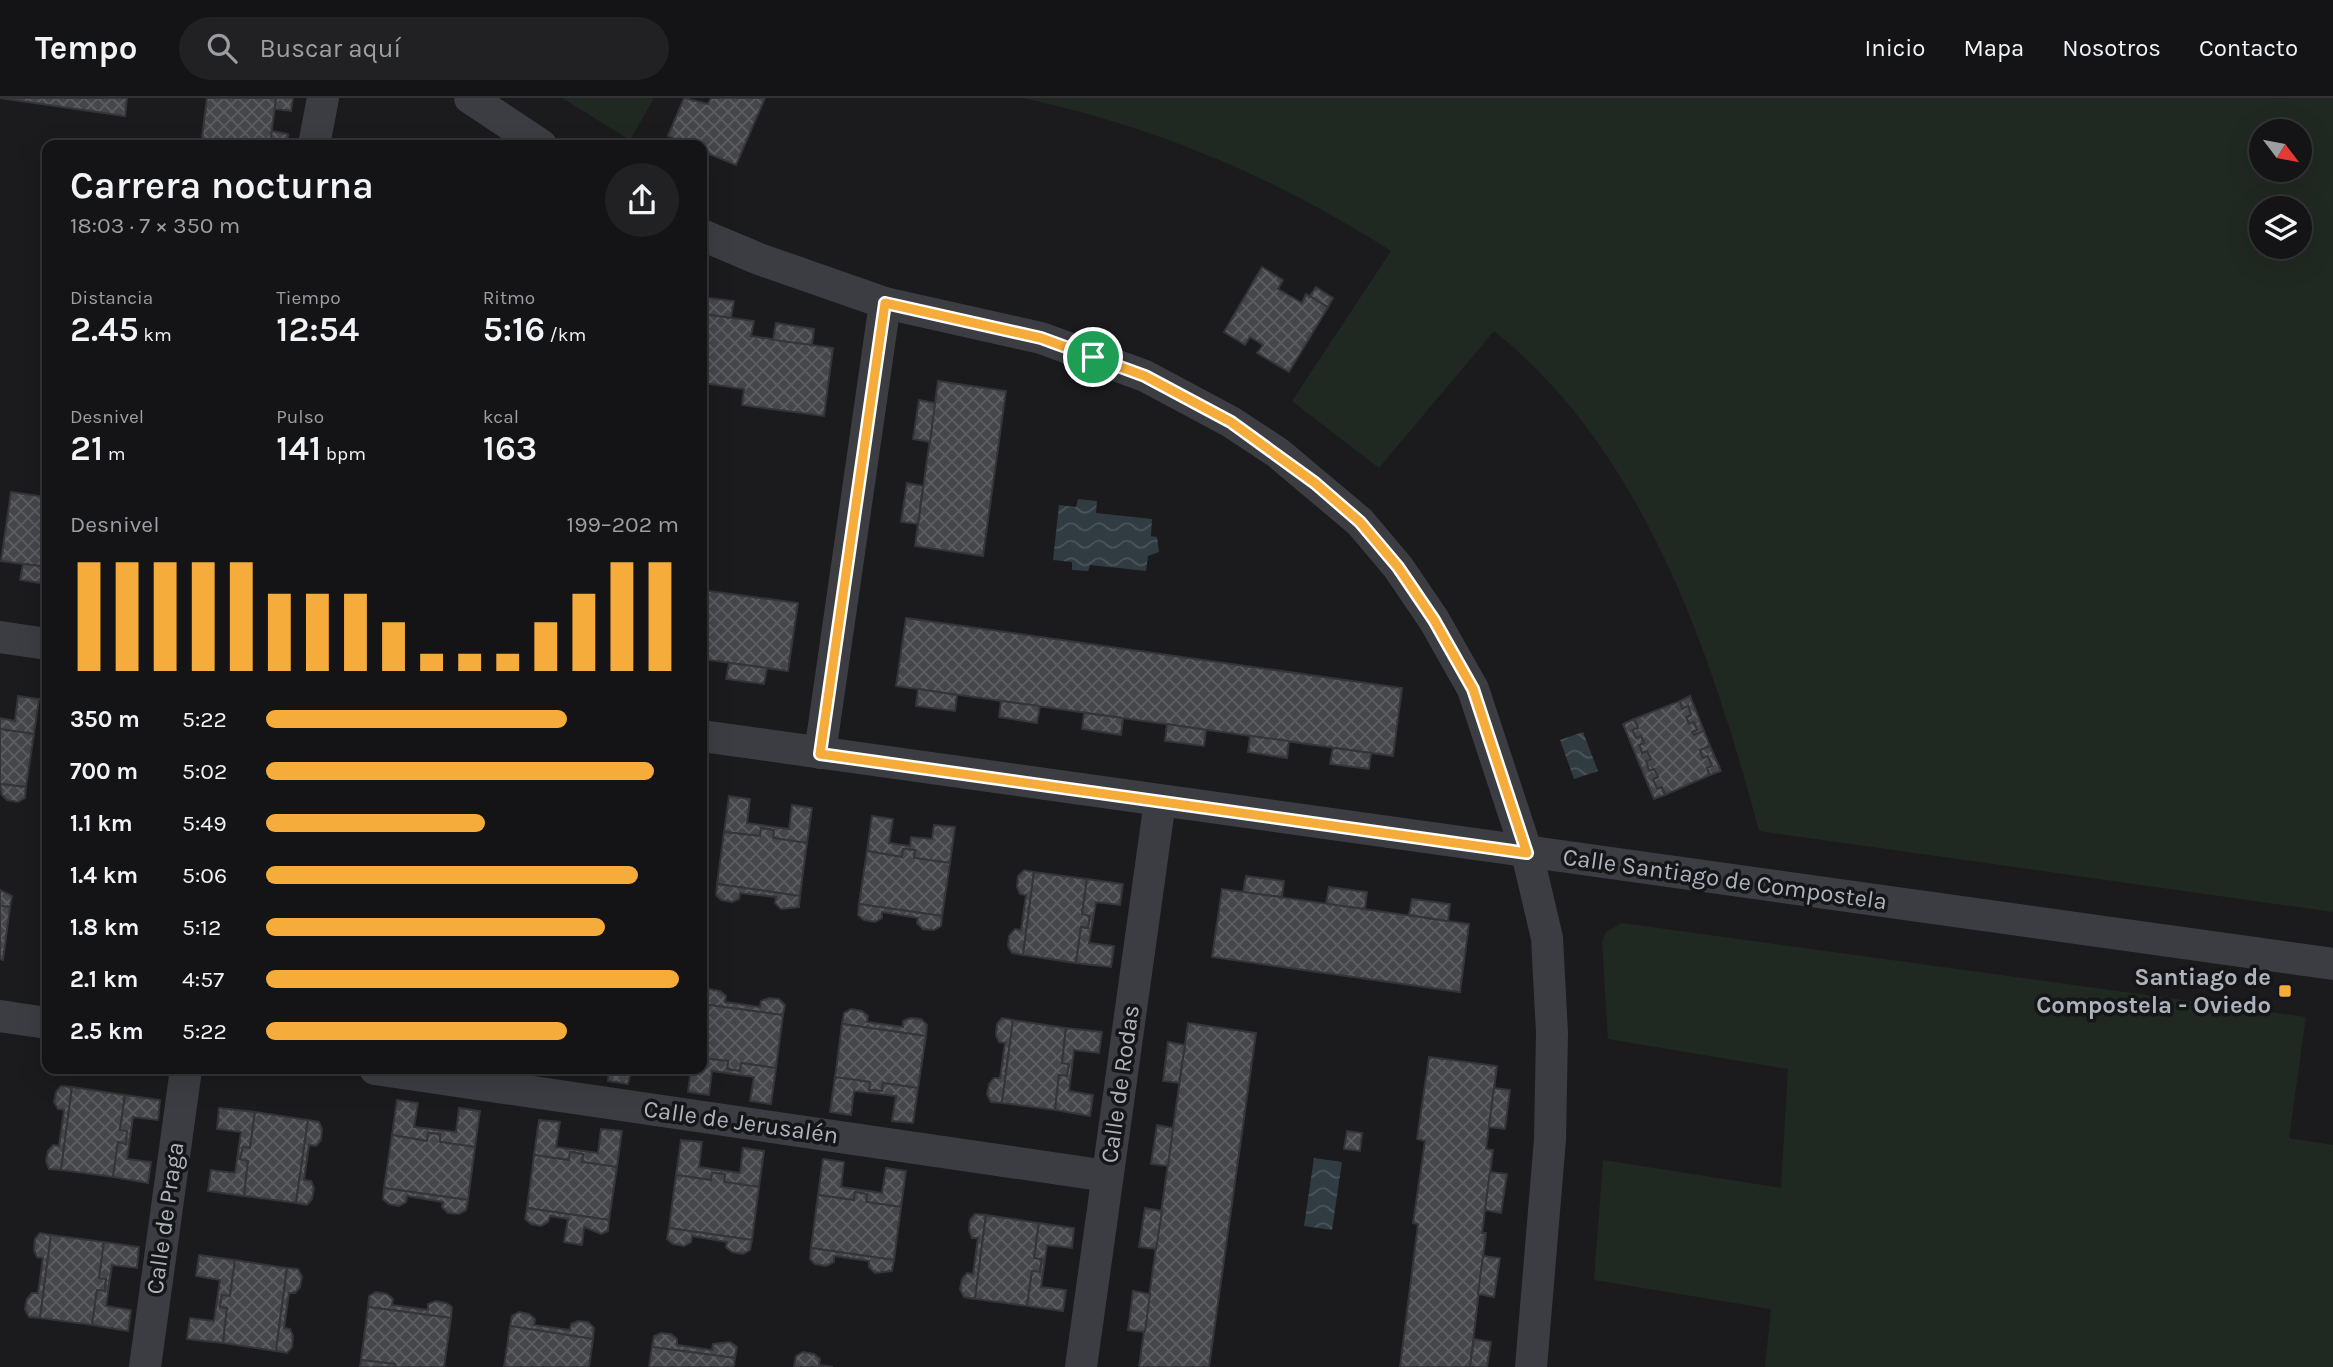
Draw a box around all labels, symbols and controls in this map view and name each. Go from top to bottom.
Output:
search box [179,17,669,80]
text: Tempo [35,29,137,67]
icon: search [203,29,241,67]
text: Buscar aquí [259,33,401,64]
text: Inicio [1864,34,1925,62]
text: Mapa [1963,34,2024,62]
text: Nosotros [2062,34,2161,62]
text: Contacto [2199,34,2298,62]
north arrow [2249,119,2312,182]
map controls [2249,119,2312,259]
text: Carrera nocturna [70,163,374,208]
button: share [605,163,679,237]
button: layers [2249,196,2312,259]
text: 18:03 · 7 × 350 m [70,212,240,239]
text: Distancia [70,287,153,309]
text: Tiempo [276,287,341,309]
text: Ritmo [483,287,535,309]
text: 2.45 [70,309,139,350]
text: 12:54 [276,309,359,350]
text: 5:16 [483,309,545,350]
text: km [139,324,172,346]
text: /km [545,324,586,346]
pin [1063,327,1123,387]
icon: arrive [1074,338,1112,376]
text: Desnivel [70,406,144,428]
text: Pulso [276,406,324,428]
text: kcal [483,406,519,428]
text: 21 [70,428,103,469]
text: 141 [276,428,321,469]
text: 163 [483,428,537,469]
text: m [103,443,125,465]
text: bpm [321,443,366,465]
text: Desnivel [70,511,160,538]
text: 199–202 m [567,511,679,538]
text: 350 m [70,706,140,733]
text: 5:22 [182,706,227,733]
text: 700 m [70,758,138,785]
text: 5:02 [182,758,227,785]
text: 1.1 km [70,810,133,837]
text: 5:49 [182,810,226,837]
street label: Calle Santiago de Compostela [1561,842,1889,916]
text: 1.4 km [70,862,138,889]
text: 5:06 [182,862,227,889]
text: 1.8 km [70,914,139,941]
text: 5:12 [182,914,221,941]
place label: Santiago de Compostela - Oviedo [2036,963,2271,1019]
text: 2.1 km [70,966,138,993]
text: 4:57 [182,966,224,993]
marker: Santiago de Compostela - Oviedo [2277,983,2293,999]
street label: Calle de Rodas [1095,1003,1145,1165]
text: 2.5 km [70,1018,144,1045]
text: 5:22 [182,1018,227,1045]
street label: Calle de Jerusalén [642,1094,840,1150]
street label: Calle de Praga [140,1140,190,1296]

